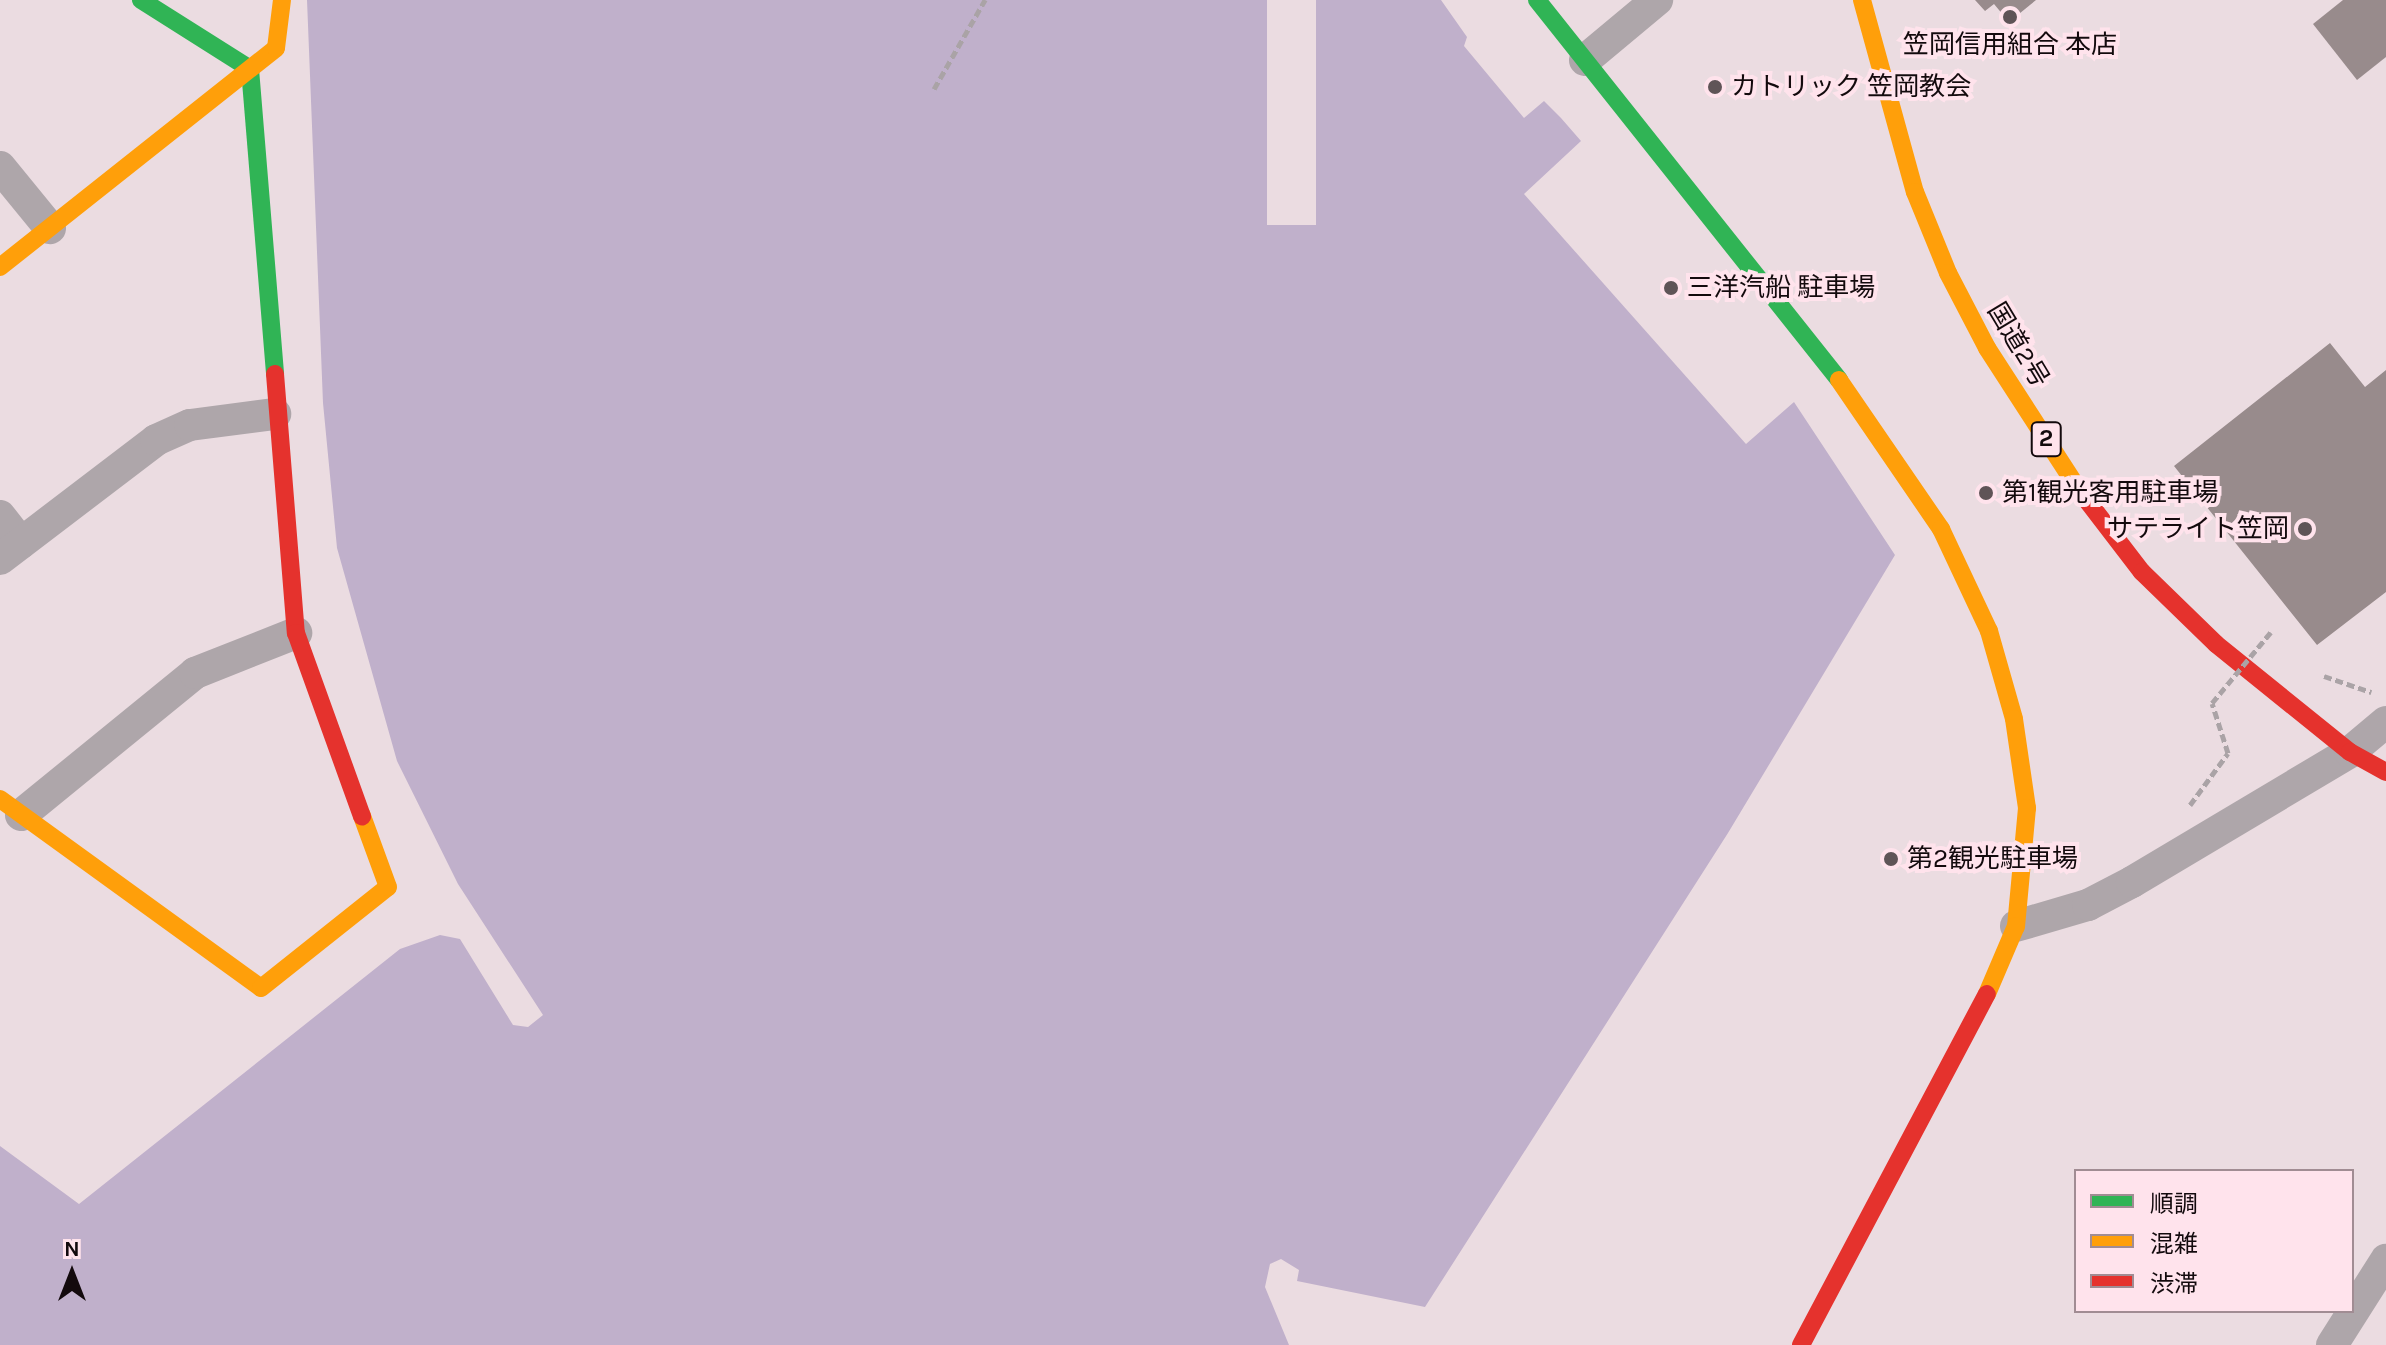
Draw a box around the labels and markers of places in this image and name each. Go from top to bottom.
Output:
marker: 笠岡信用組合 本店 [2001,8,2019,26]
place label: 笠岡信用組合 本店 [1903,29,2117,61]
place label: カトリック 笠岡教会 [1731,71,1971,103]
marker: カトリック 笠岡教会 [1706,78,1724,96]
place label: 三洋汽船 駐車場 [1687,272,1875,304]
marker: 三洋汽船 駐車場 [1662,279,1680,297]
place label: 第1観光客用駐車場 [2002,477,2219,509]
marker: 第1観光客用駐車場 [1977,484,1995,502]
place label: サテライト笠岡 [2107,513,2289,545]
marker: サテライト笠岡 [2296,520,2314,538]
place label: 第2観光駐車場 [1907,843,2078,875]
marker: 第2観光駐車場 [1882,850,1900,868]

